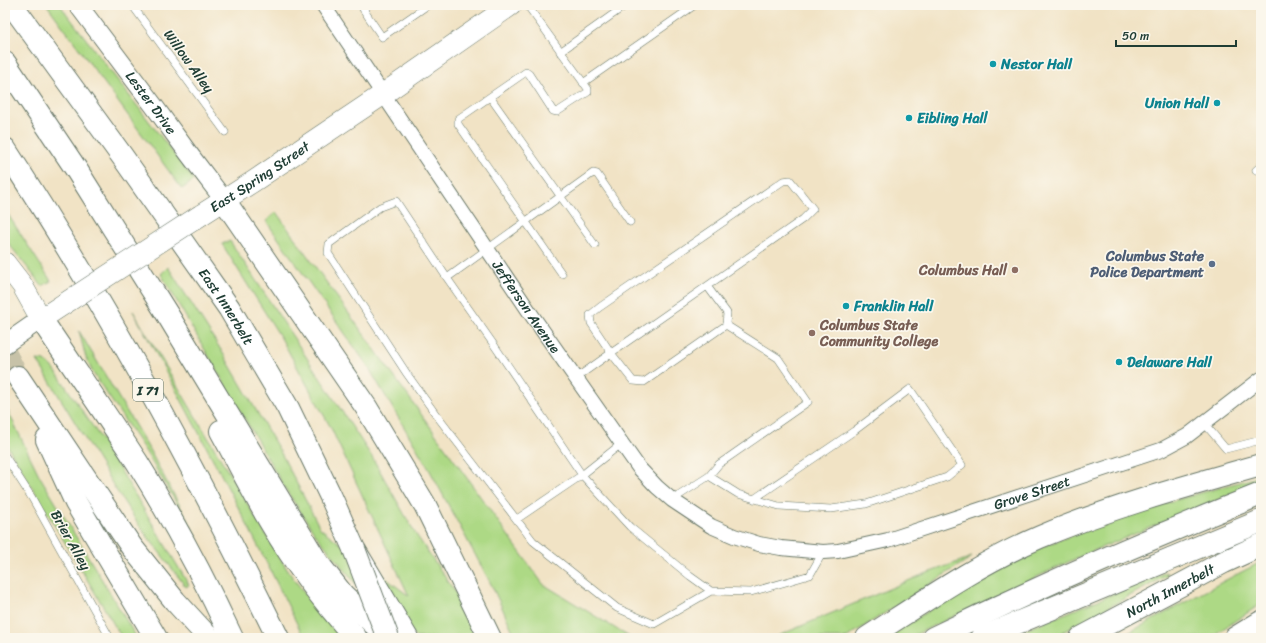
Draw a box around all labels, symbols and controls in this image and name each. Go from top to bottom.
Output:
scale bar [1116,22,1236,48]
street label: Willow Alley [157,24,221,99]
text: 50 m [1122,25,1149,47]
place label: Nestor Hall [1000,52,1073,77]
marker: Nestor Hall [988,59,998,69]
street label: Lester Drive [119,65,183,140]
place label: Union Hall [1145,91,1210,116]
marker: Union Hall [1212,98,1222,108]
place label: Eibling Hall [917,106,988,131]
marker: Eibling Hall [904,113,914,123]
street label: East Spring Street [205,134,316,219]
place label: Columbus State Police Department [1090,244,1205,285]
street label: Jefferson Avenue [485,254,567,359]
place label: Columbus Hall [918,258,1008,283]
marker: Columbus State Police Department [1207,259,1217,269]
street label: East Innerbelt [191,263,260,350]
marker: Columbus Hall [1010,265,1020,275]
place label: Franklin Hall [853,294,934,319]
marker: Franklin Hall [841,301,851,311]
place label: Columbus State Community College [819,313,938,354]
marker: Columbus State Community College [807,328,817,338]
place label: Delaware Hall [1127,350,1213,375]
marker: Delaware Hall [1114,357,1124,367]
road number: I 71 [133,379,163,401]
street label: Grove Street [990,469,1074,517]
street label: Brier Alley [44,505,98,576]
street label: North Innerbelt [1121,556,1221,625]

